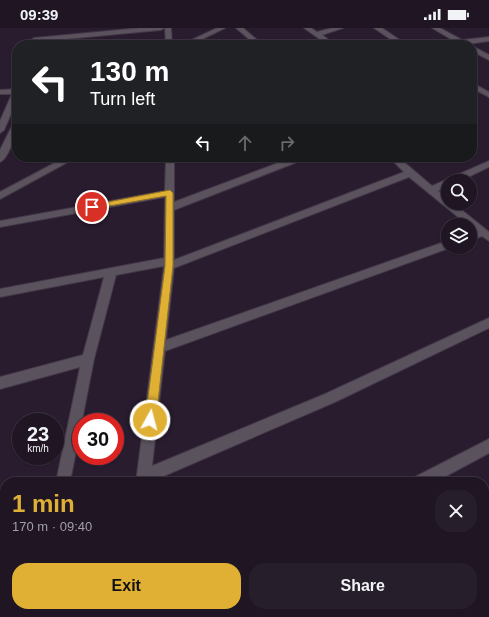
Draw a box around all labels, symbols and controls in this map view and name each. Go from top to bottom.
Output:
text: 09:39 [20,6,58,23]
icon: left [24,56,76,108]
text: 130 m [90,56,169,87]
text: Turn left [90,89,155,109]
icon: left [192,132,214,154]
icon: ahead [234,132,256,154]
icon: right [276,132,298,154]
map controls [441,174,477,254]
button: search [441,174,477,210]
pin [75,190,109,224]
icon: arrive [81,196,103,218]
button: layers [441,218,477,254]
position arrow [129,399,171,441]
speed limit sign: 30 [72,413,124,465]
text: 23 [27,423,49,445]
text: km/h [27,443,49,454]
text: 1 min [12,490,75,517]
button: close [435,490,477,532]
text: 170 m · 09:40 [12,519,92,534]
button: Exit [12,563,241,609]
button: Share [249,563,477,609]

